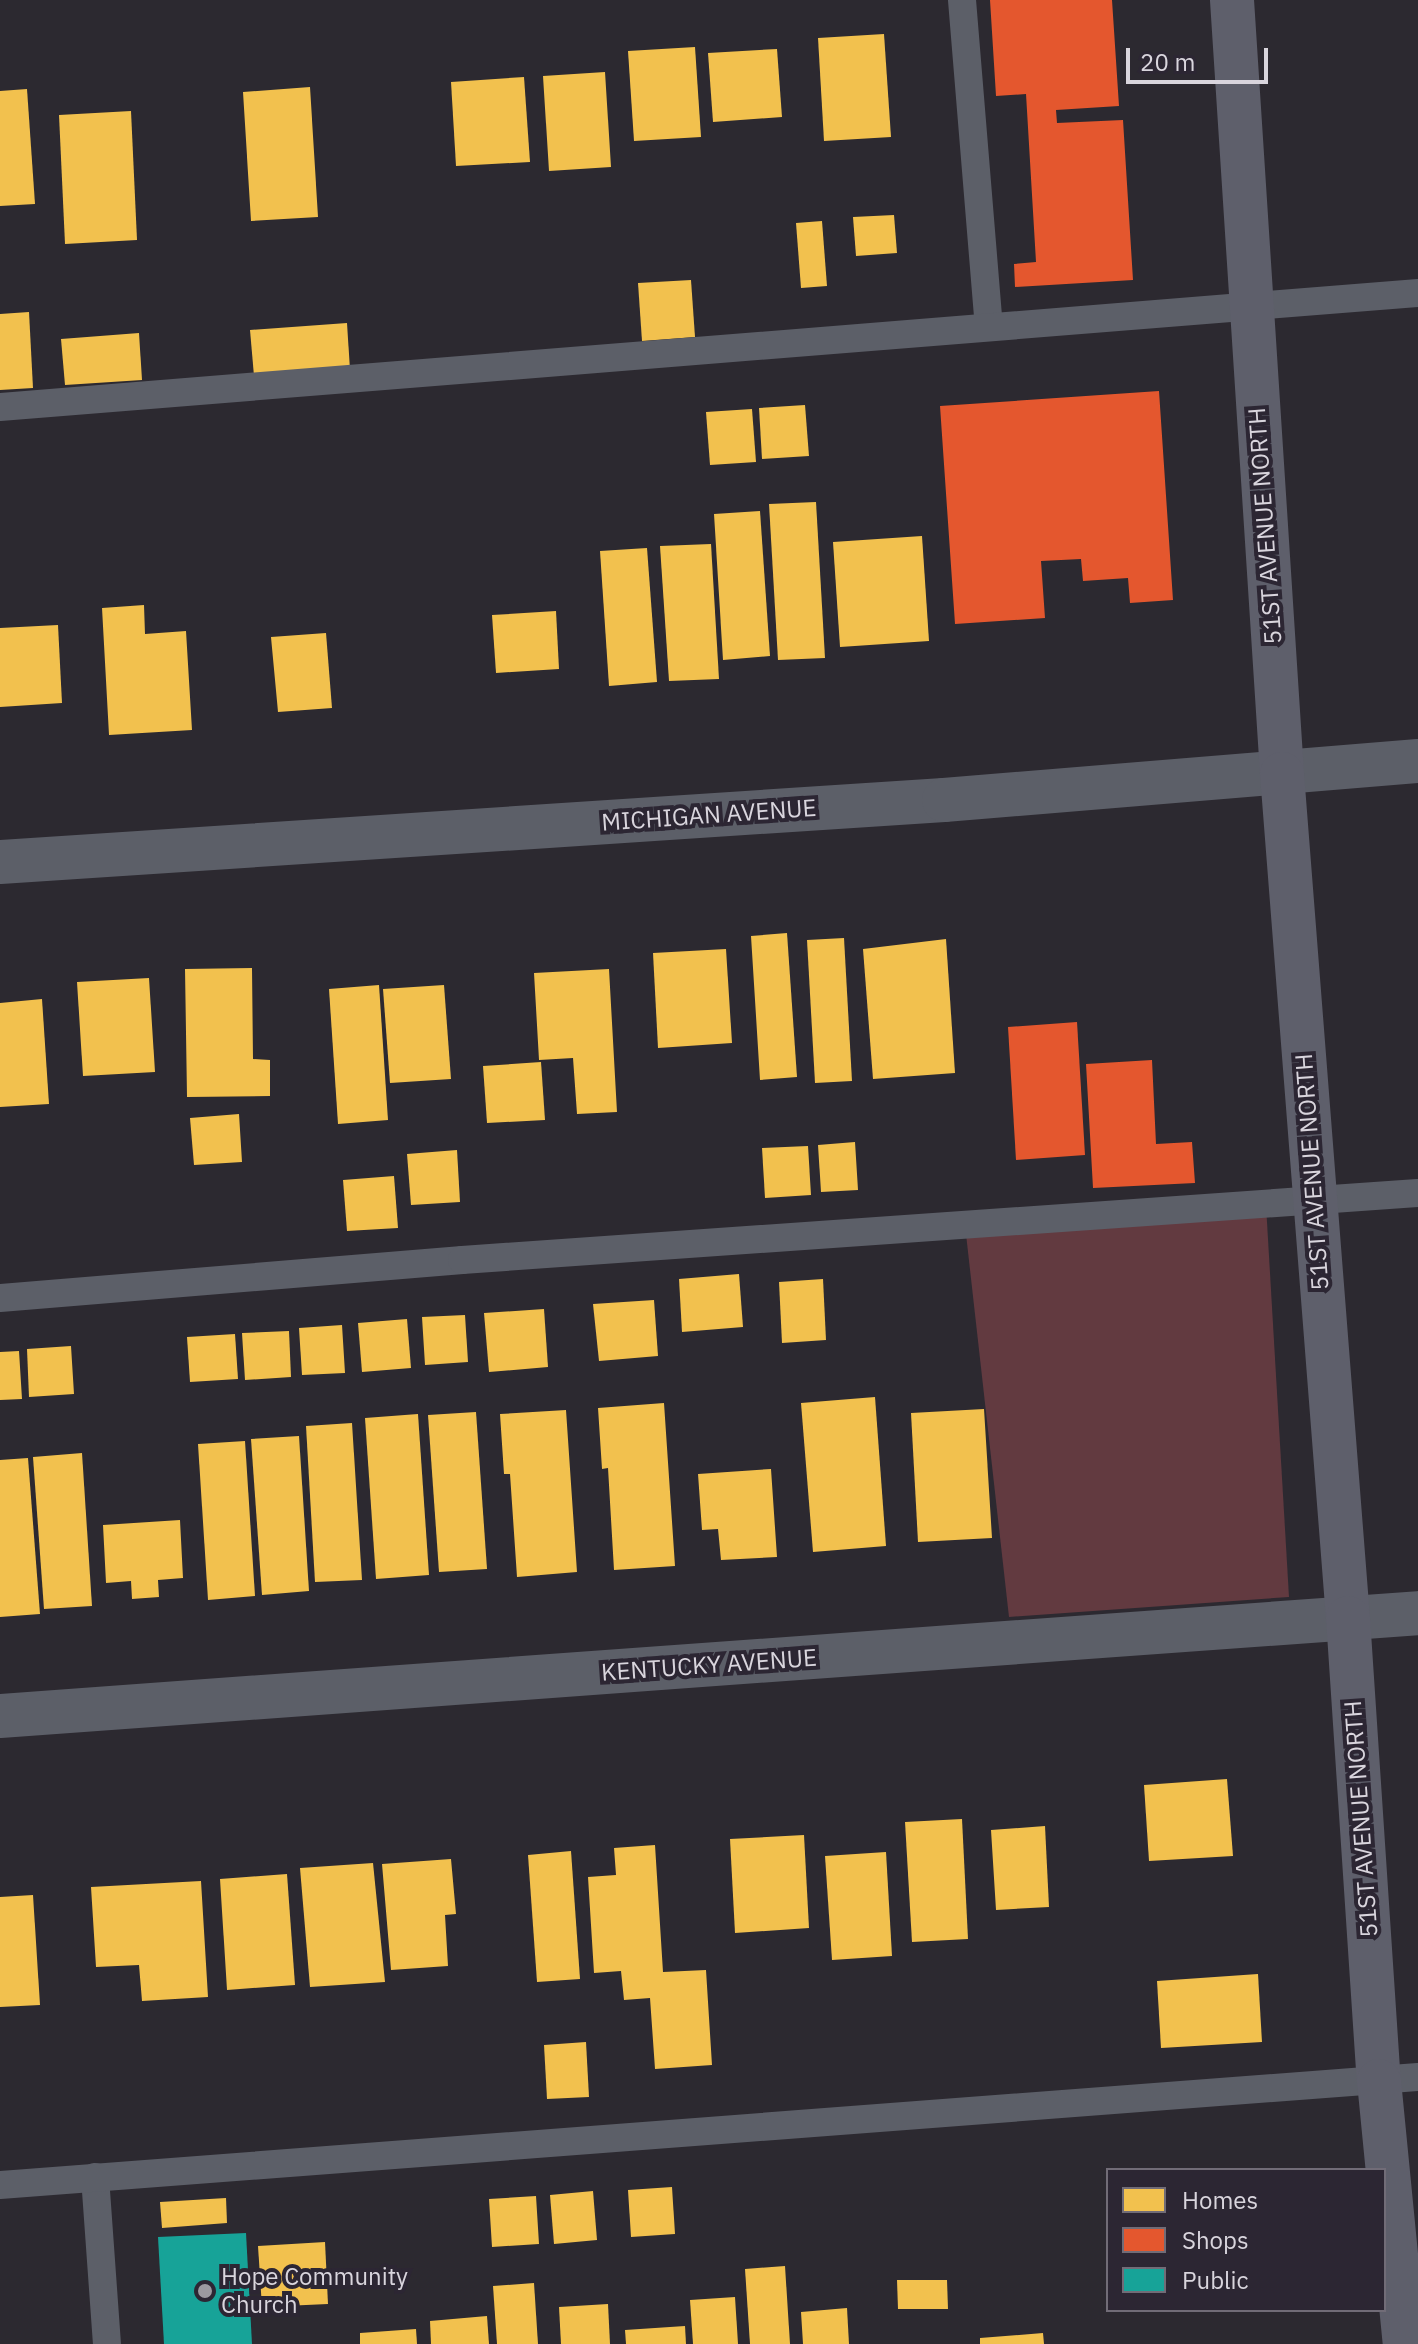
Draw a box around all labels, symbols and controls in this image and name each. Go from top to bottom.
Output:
scale bar [1130,32,1272,82]
text: 20 m [1140,46,1195,78]
street label: 51ST AVENUE NORTH [1242,407,1288,645]
street label: MICHIGAN AVENUE [601,793,817,837]
street label: 51ST AVENUE NORTH [1289,1053,1335,1291]
street label: KENTUCKY AVENUE [600,1643,818,1687]
street label: 51ST AVENUE NORTH [1338,1700,1384,1938]
legend [1106,2168,1386,2312]
text: Homes [1182,2184,1258,2216]
text: Shops [1182,2224,1249,2256]
place label: Hope Community Church [221,2263,408,2319]
text: Public [1182,2264,1249,2296]
marker: Hope Community Church [196,2282,214,2300]

